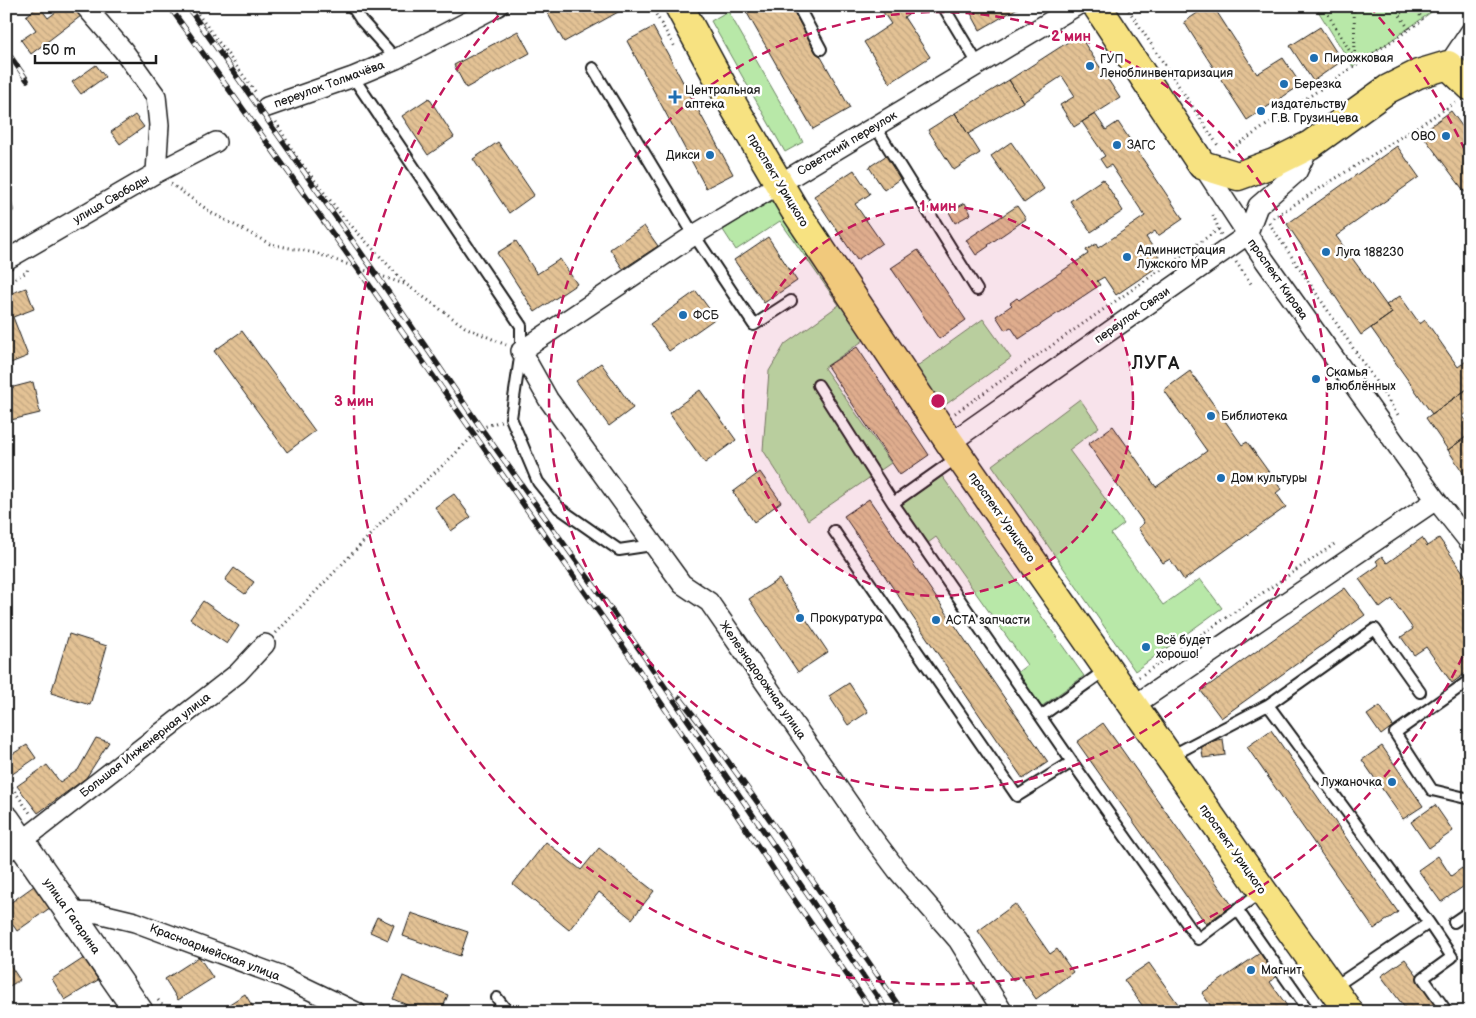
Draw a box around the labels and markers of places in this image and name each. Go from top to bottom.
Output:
place label: Пирожковая [1324,51,1394,66]
place label: ГУП Леноблинвентаризация [1099,52,1234,81]
marker: Пирожковая [1308,52,1320,64]
marker: ГУП Леноблинвентаризация [1084,60,1096,72]
place label: Березка [1294,77,1342,92]
marker: Березка [1278,78,1290,90]
place label: Центральная аптека [685,83,761,112]
marker: Центральная аптека [669,91,681,103]
place label: издательству Г.В. Грузинцева [1271,97,1358,126]
marker: издательству Г.В. Грузинцева [1255,105,1267,117]
place label: ОВО [1411,129,1436,144]
marker: ОВО [1440,130,1452,142]
place label: ЗАГС [1127,138,1155,153]
marker: ЗАГС [1111,139,1123,151]
place label: Дикси [666,148,700,163]
marker: Дикси [704,149,716,161]
place label: Администрация Лужского МР [1136,243,1226,272]
place label: Луга 188230 [1335,245,1404,260]
marker: Луга 188230 [1320,246,1332,258]
marker: Администрация Лужского МР [1121,251,1133,263]
place label: ФСБ [693,308,719,323]
marker: ФСБ [677,309,689,321]
place label: Скамья влюблённых [1326,365,1396,394]
marker: Скамья влюблённых [1310,373,1322,385]
centre of rings [929,392,947,410]
place label: Библиотека [1221,409,1288,424]
marker: Библиотека [1205,410,1217,422]
place label: Дом культуры [1231,471,1307,486]
marker: Дом культуры [1215,472,1227,484]
place label: Прокуратура [810,611,883,626]
marker: Прокуратура [794,612,806,624]
place label: АСТА запчасти [945,613,1030,628]
marker: АСТА запчасти [930,614,942,626]
place label: Всё будет хорошо! [1156,633,1211,662]
marker: Всё будет хорошо! [1140,641,1152,653]
place label: Лужаночка [1320,775,1382,790]
marker: Лужаночка [1386,776,1398,788]
place label: Магнит [1261,963,1302,978]
marker: Магнит [1245,964,1257,976]

